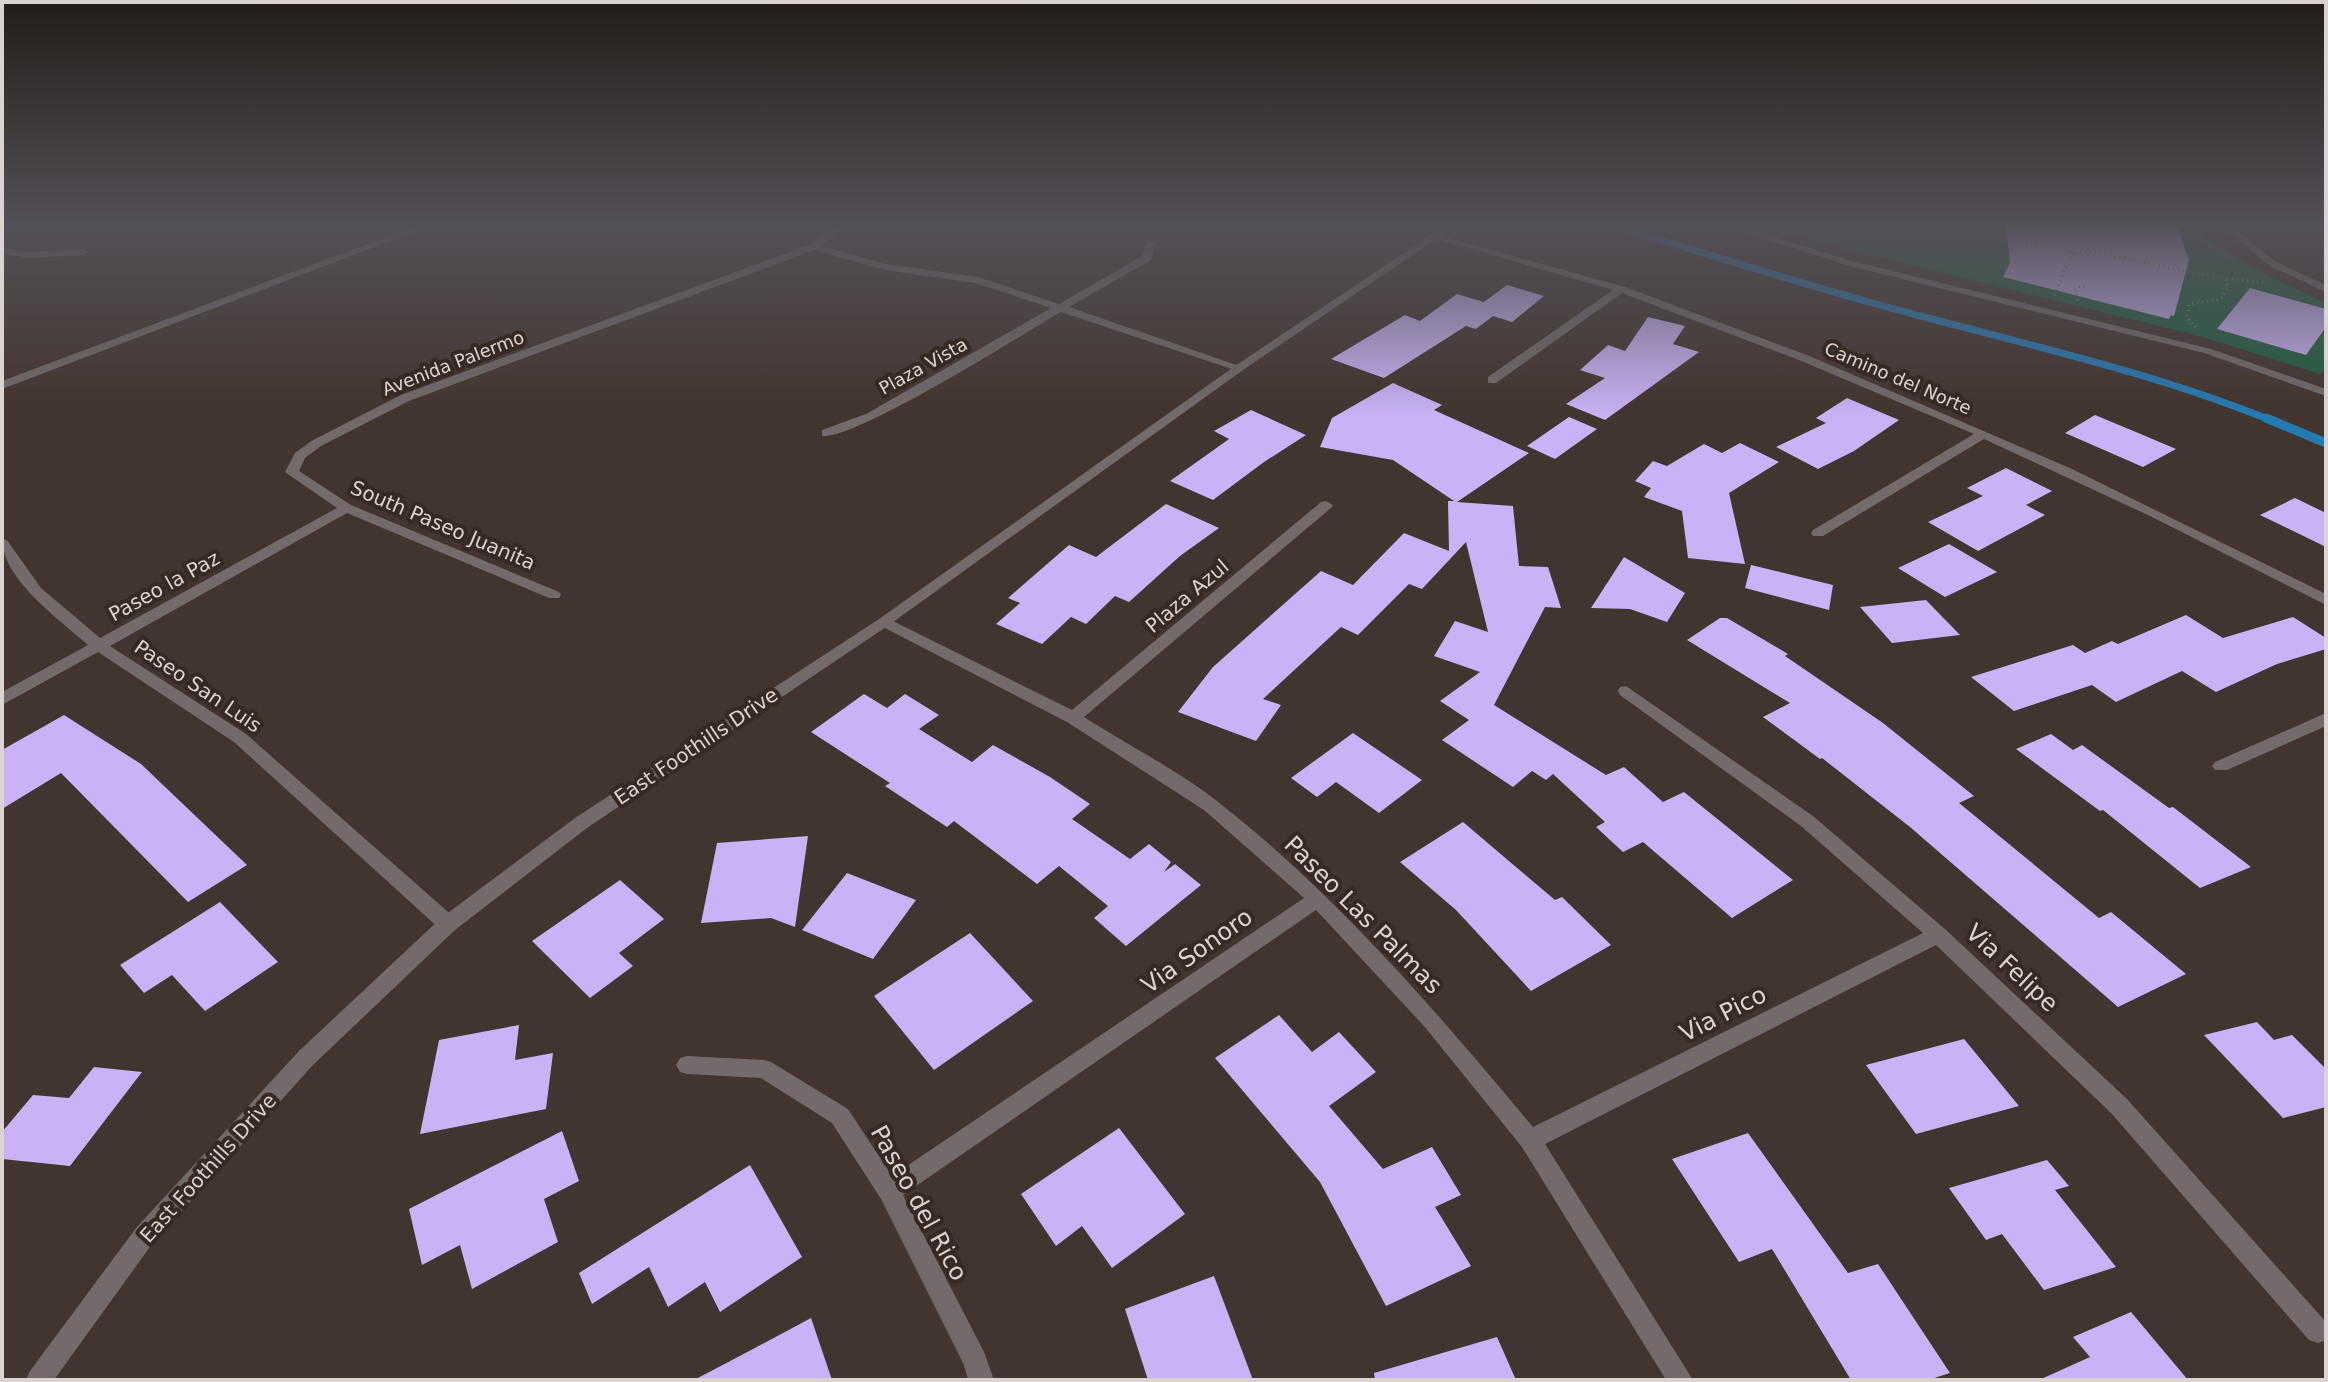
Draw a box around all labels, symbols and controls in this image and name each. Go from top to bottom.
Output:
street label: Avenida Palermo [379,326,527,400]
street label: Plaza Vista [875,333,971,399]
street label: Camino del Norte [1821,338,1975,418]
street label: South Paseo Juanita [347,475,539,575]
street label: Paseo la Paz [104,546,224,626]
street label: Plaza Azul [1140,554,1234,638]
street label: Paseo San Luis [130,635,266,737]
street label: East Foothills Drive [610,682,782,810]
street label: Paseo Las Palmas [1278,830,1448,1000]
street label: Via Sonoro [1136,903,1258,999]
street label: Via Felipe [1960,918,2064,1018]
street label: Via Pico [1675,980,1771,1048]
street label: East Foothills Drive [135,1089,281,1247]
street label: Paseo del Rico [865,1120,973,1286]

